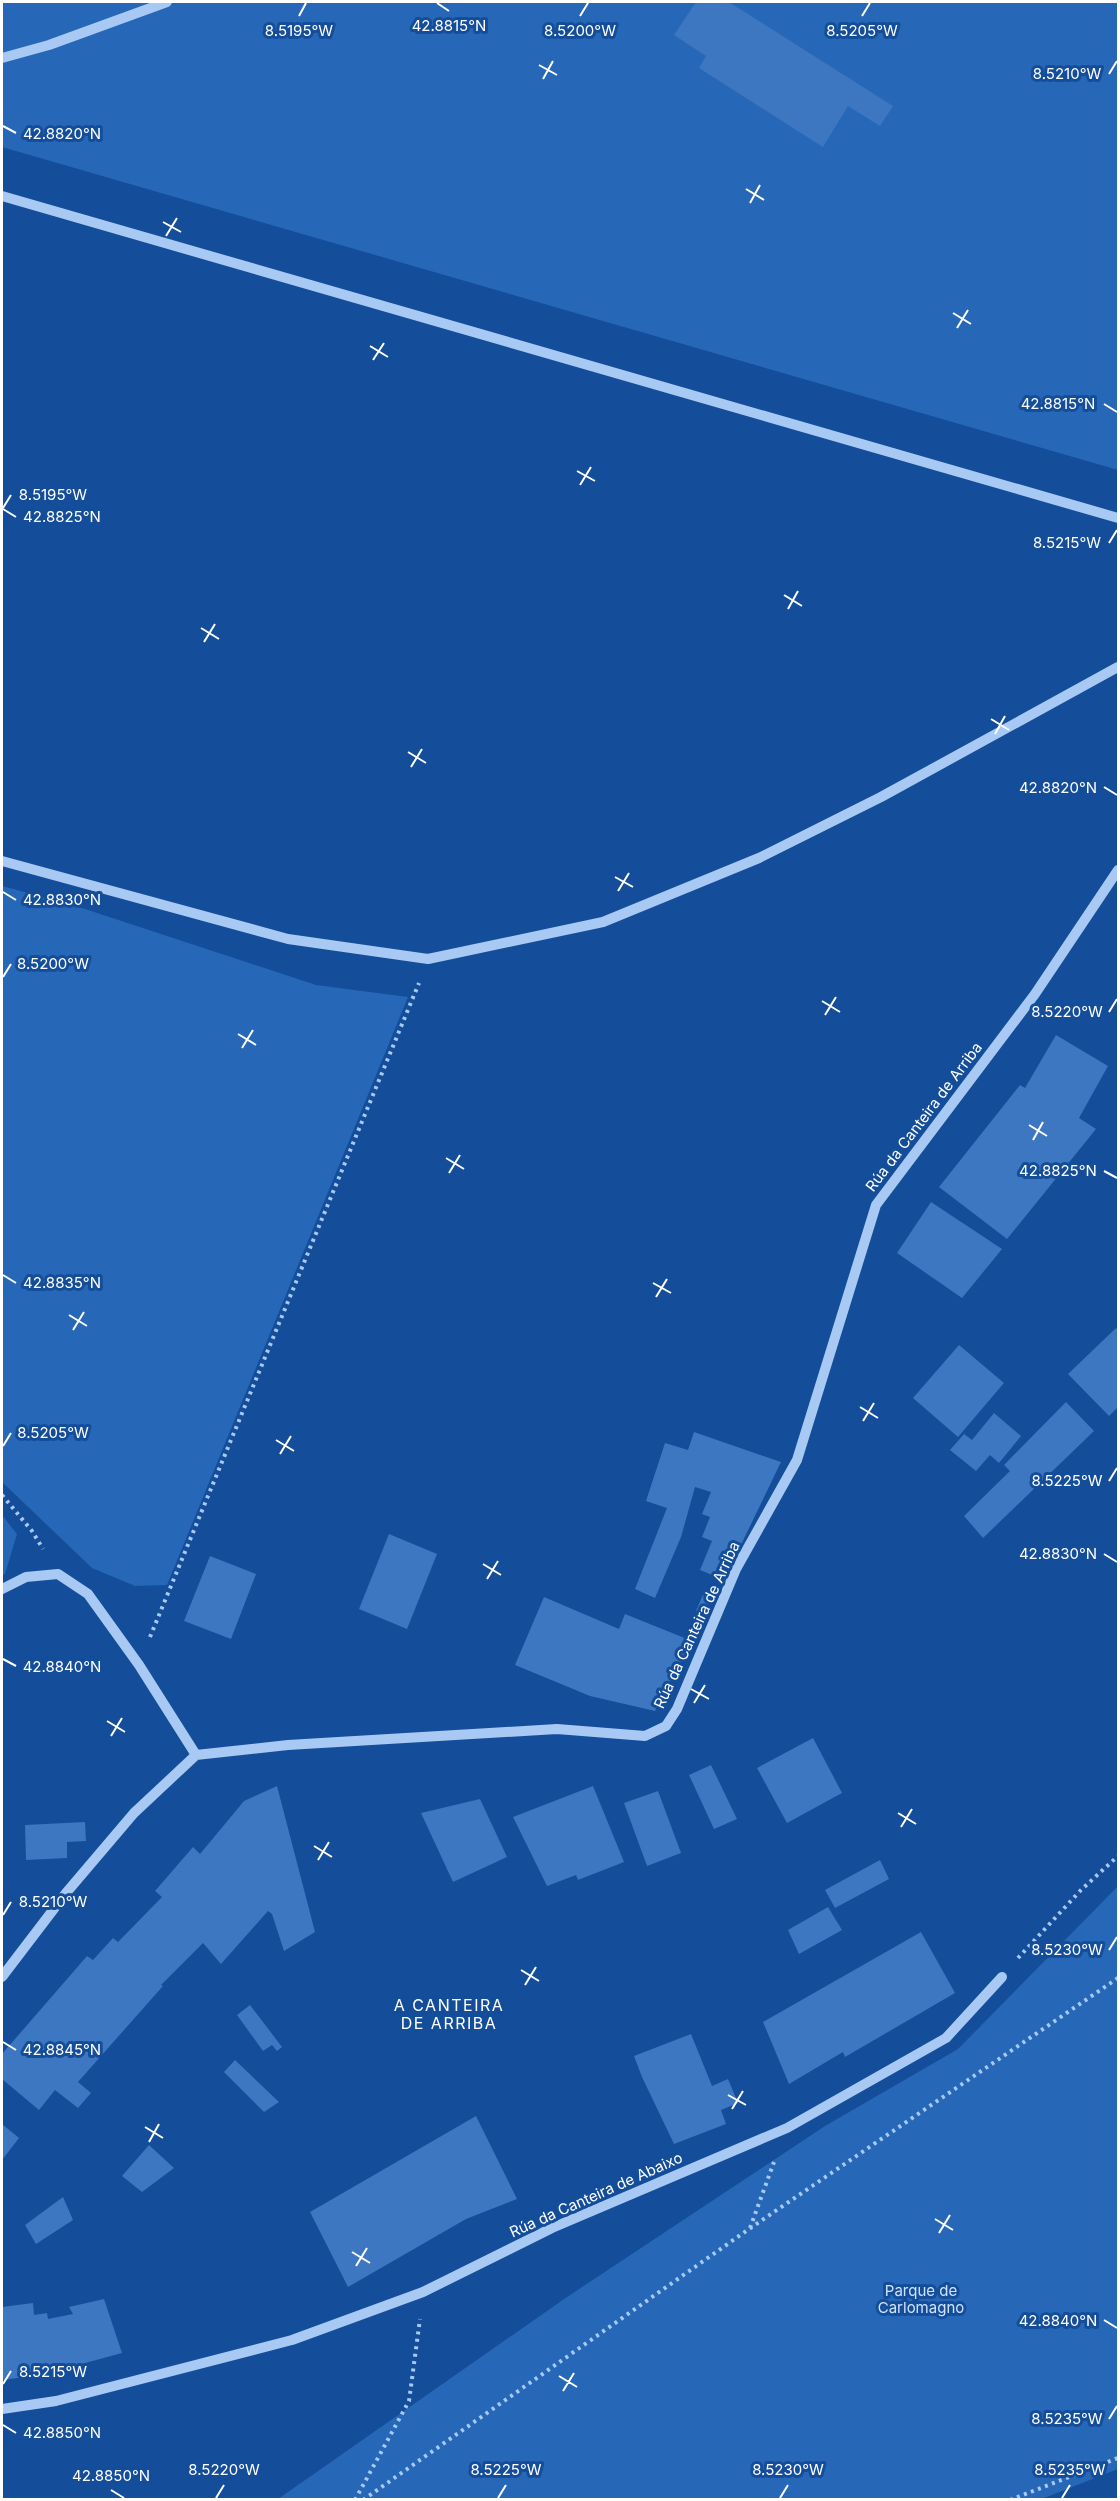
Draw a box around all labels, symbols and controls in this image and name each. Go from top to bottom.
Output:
text: 42.8815°N [412,16,486,35]
text: 8.5195°W [265,21,333,40]
text: 8.5200°W [544,21,616,40]
text: 8.5205°W [826,21,898,40]
text: 8.5210°W [1033,64,1101,83]
text: 42.8820°N [23,124,101,143]
text: 42.8815°N [1021,394,1095,413]
text: 8.5195°W [19,485,87,504]
text: 42.8825°N [23,507,101,526]
text: 8.5215°W [1033,533,1101,552]
text: 42.8820°N [1019,778,1097,797]
text: 42.8830°N [23,890,101,909]
text: 8.5200°W [17,954,89,973]
text: 8.5220°W [1031,1002,1103,1021]
street label: Rúa da Canteira de Arriba [861,1038,986,1195]
text: 42.8825°N [1019,1161,1097,1180]
text: 42.8835°N [23,1273,101,1292]
text: 8.5205°W [17,1423,89,1442]
text: 8.5225°W [1031,1471,1103,1490]
street label: Rúa da Canteira de Arriba [649,1538,744,1711]
text: 42.8830°N [1019,1544,1097,1563]
text: 42.8840°N [23,1657,101,1676]
text: 8.5210°W [19,1892,87,1911]
text: 8.5230°W [1031,1940,1103,1959]
district label: A CANTEIRA DE ARRIBA [394,1995,504,2033]
text: 42.8845°N [23,2040,101,2059]
street label: Rúa da Canteira de Abaixo [506,2148,685,2241]
park label: Parque de Carlomagno [878,2281,964,2317]
text: 42.8840°N [1019,2311,1097,2330]
text: 8.5215°W [19,2362,87,2381]
text: 8.5235°W [1031,2409,1103,2428]
text: 42.8850°N [23,2423,101,2442]
text: 8.5220°W [188,2460,260,2479]
text: 8.5225°W [470,2460,542,2479]
text: 8.5230°W [752,2460,824,2479]
text: 8.5235°W [1034,2460,1106,2479]
text: 42.8850°N [72,2466,150,2485]

